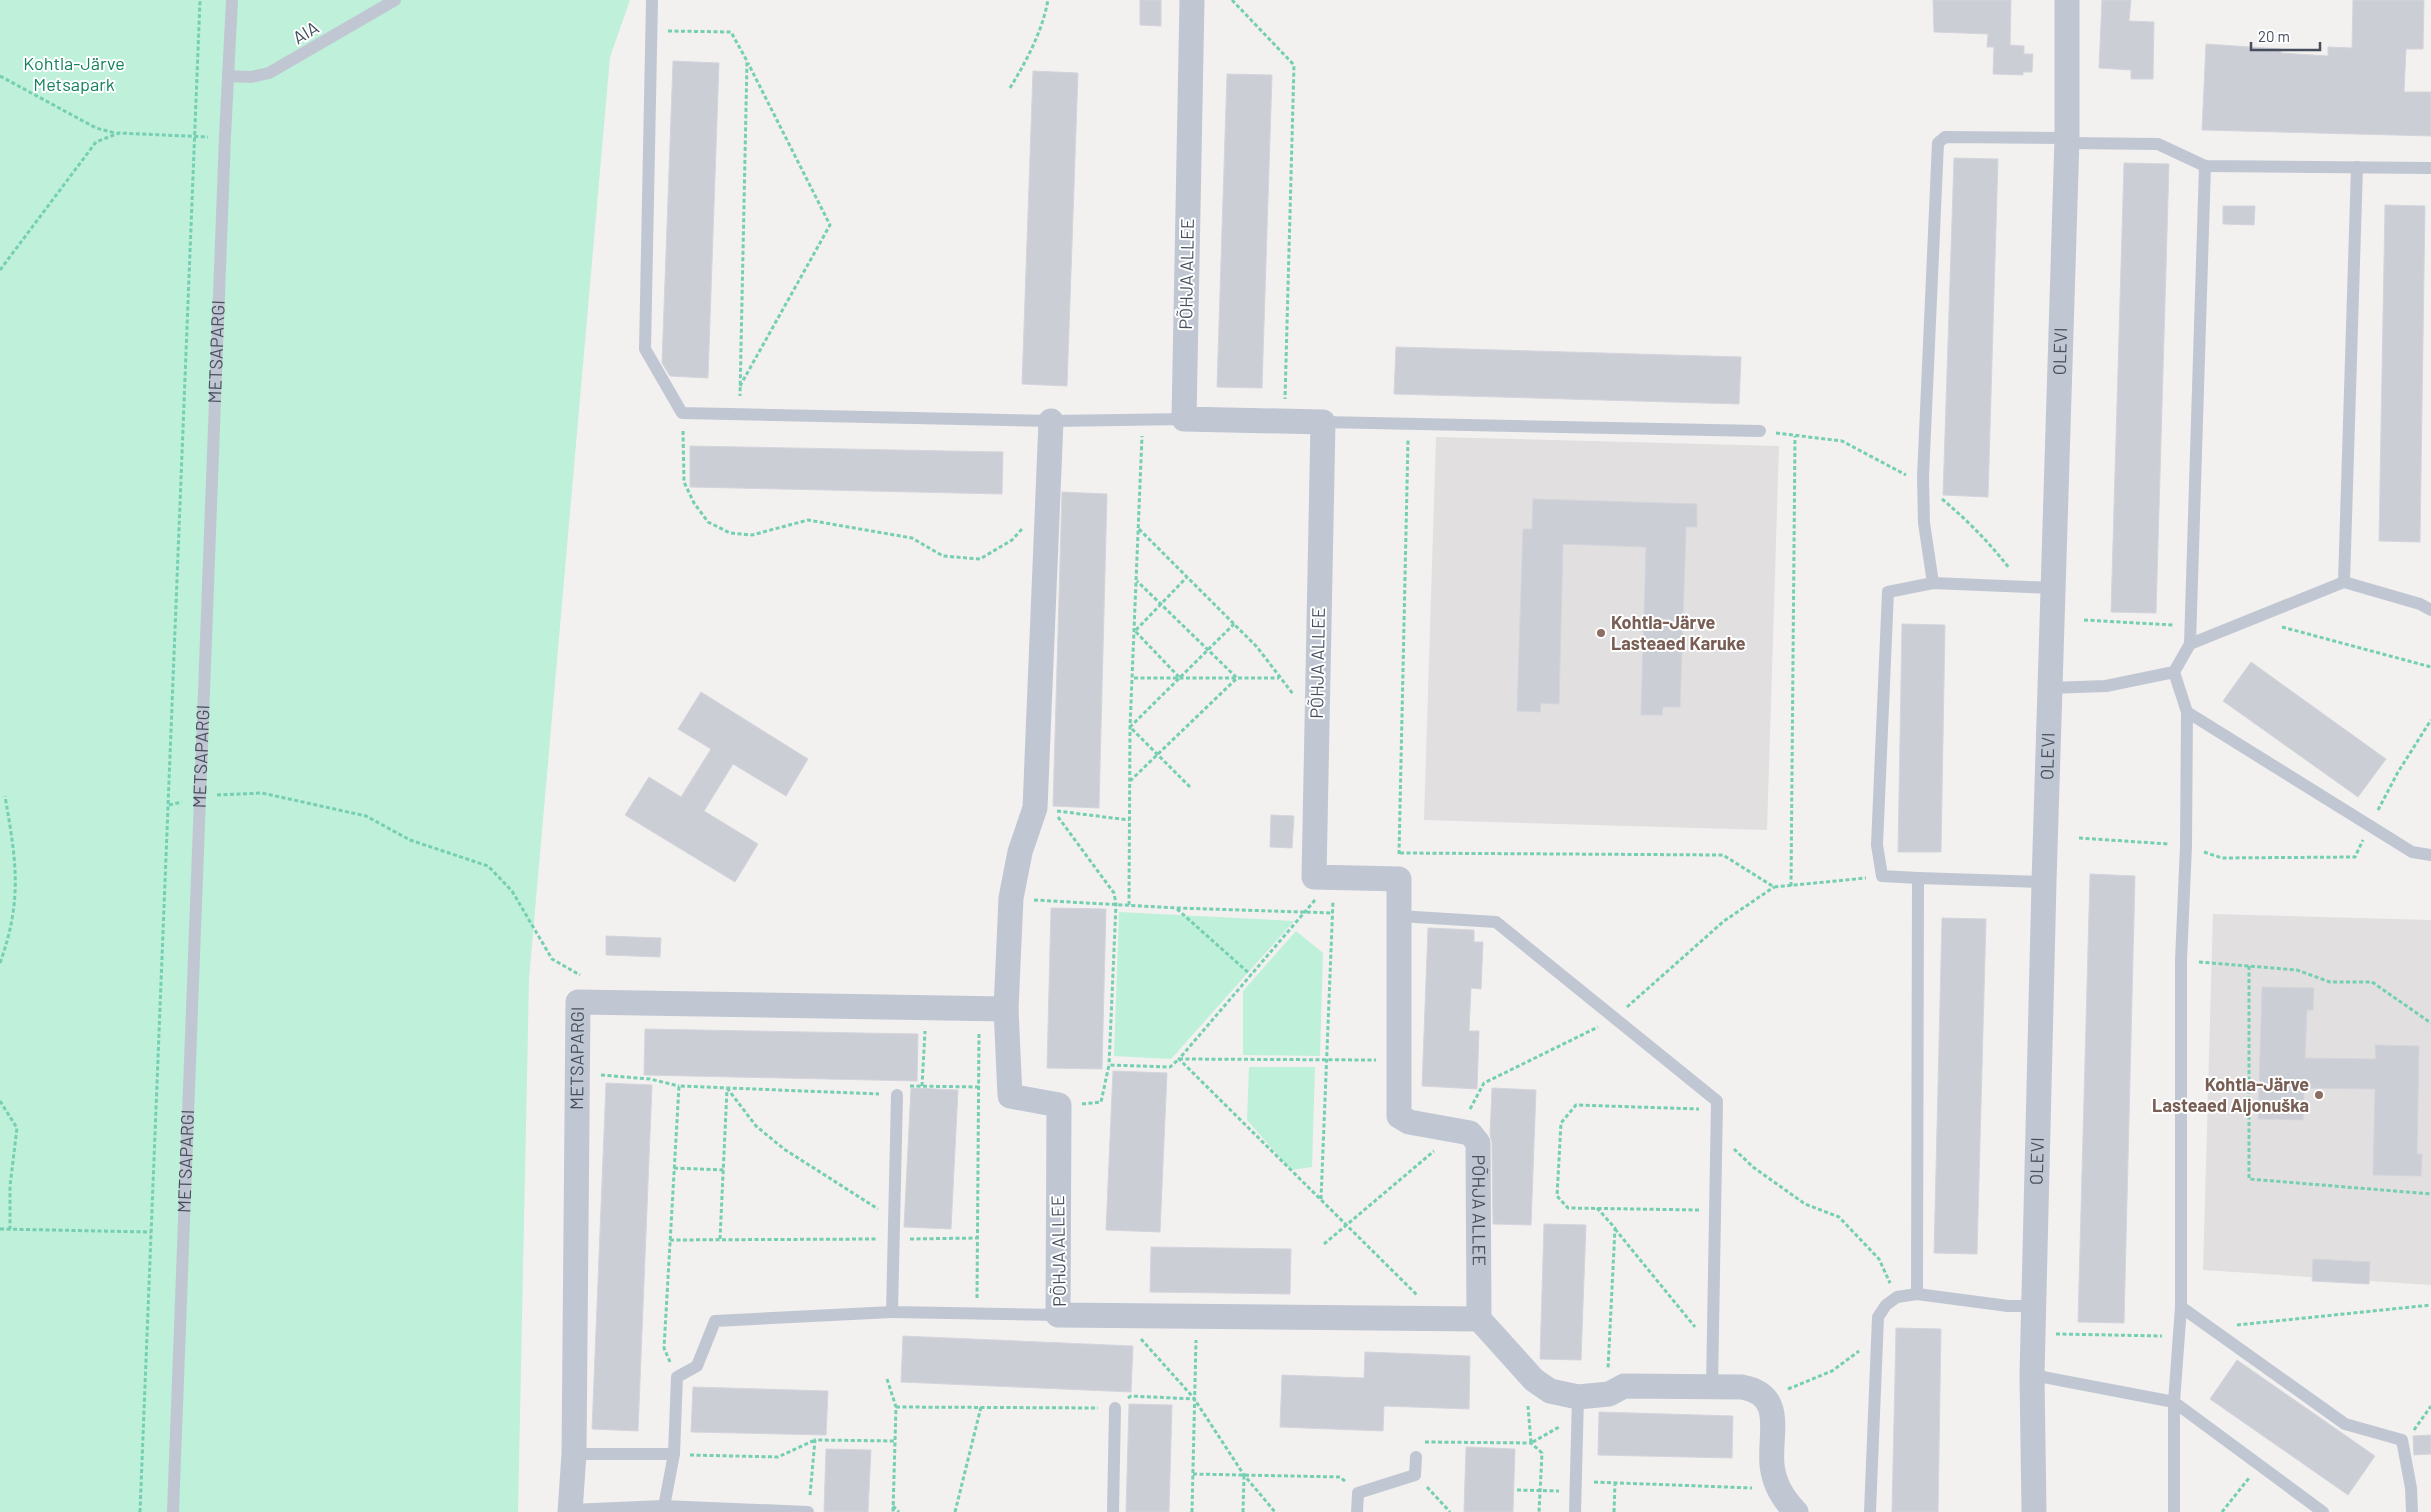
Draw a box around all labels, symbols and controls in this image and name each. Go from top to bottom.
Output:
street label: AIA [288,16,323,48]
scale bar [2251,20,2320,52]
text: 20 m [2258,27,2290,45]
park label: Kohtla-Järve Metsapark [23,52,125,95]
street label: PÕHJA ALLEE [1174,218,1198,330]
street label: METSAPARGI [203,300,229,404]
street label: OLEVI [2048,327,2071,376]
street label: PÕHJA ALLEE [1305,607,1329,719]
place label: Kohtla-Järve Lasteaed Karuke [1611,611,1746,654]
marker: Kohtla-Järve Lasteaed Karuke [1595,627,1607,639]
street label: METSAPARGI [188,704,213,809]
street label: OLEVI [2035,732,2059,780]
street label: METSAPARGI [565,1006,588,1110]
place label: Kohtla-Järve Lasteaed Aljonuška [2152,1073,2309,1116]
marker: Kohtla-Järve Lasteaed Aljonuška [2313,1089,2325,1101]
street label: METSAPARGI [172,1109,198,1213]
street label: OLEVI [2025,1137,2048,1185]
street label: PÕHJA ALLEE [1468,1154,1491,1266]
street label: PÕHJA ALLEE [1046,1195,1070,1307]

